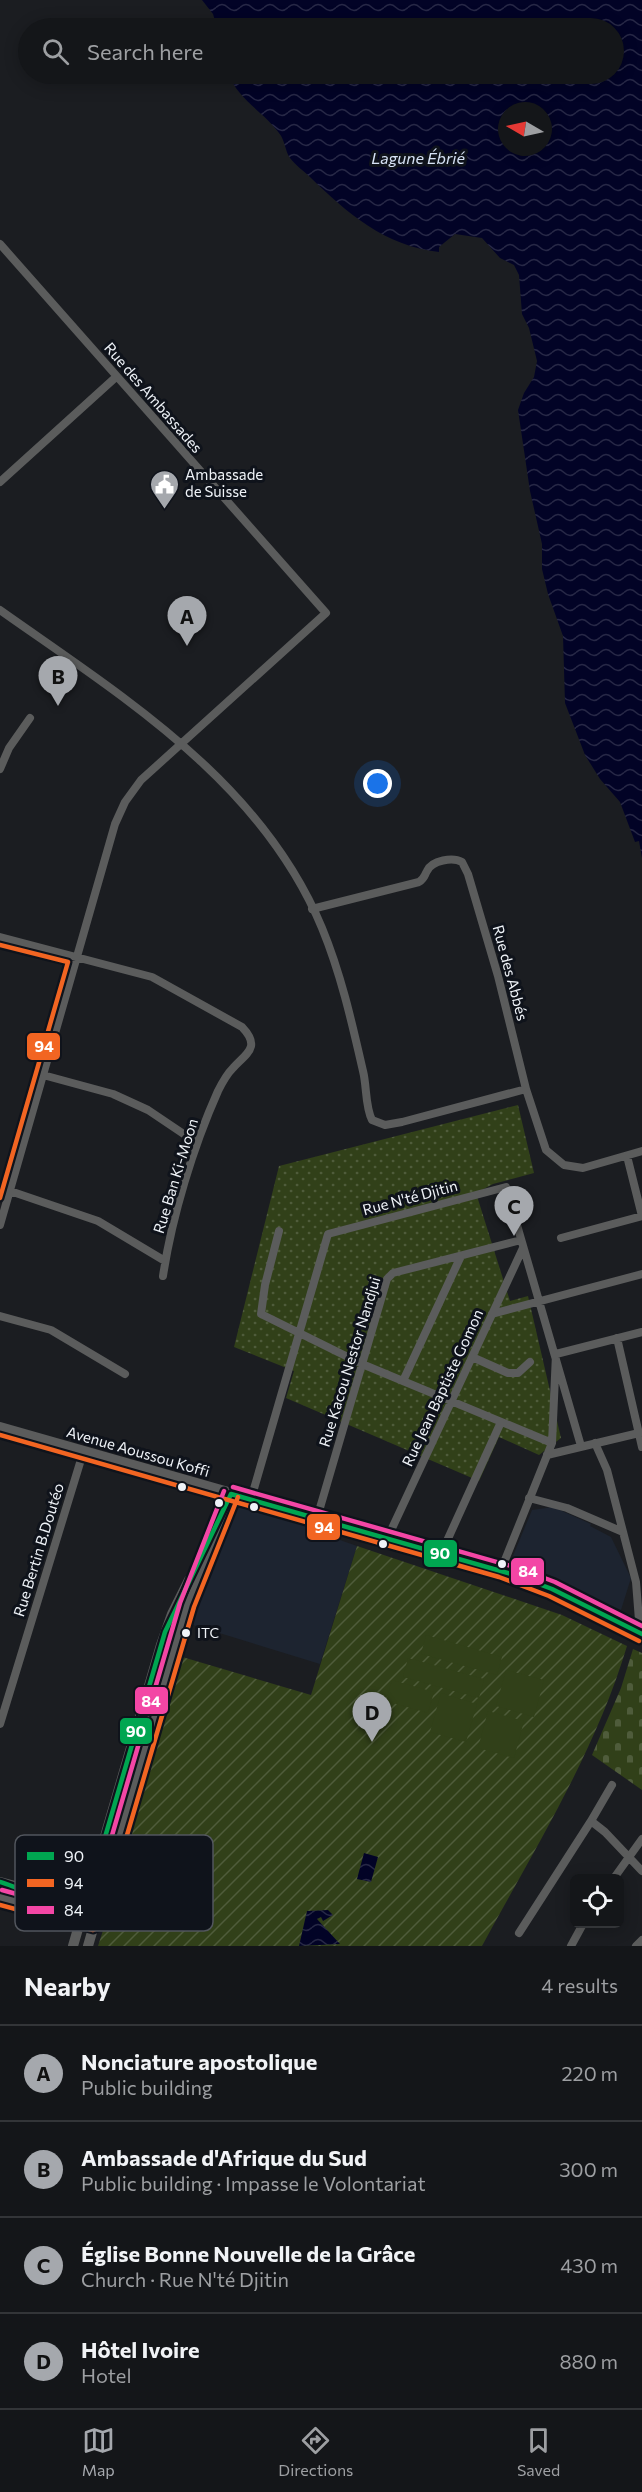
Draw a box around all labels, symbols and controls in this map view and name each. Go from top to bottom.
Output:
search box [18,18,624,84]
icon: search [39,35,72,68]
text: Search here [87,38,203,65]
north arrow [498,102,552,156]
water label: Lagune Ébrié [371,148,465,167]
street label: Rue des Ambassades [101,338,207,456]
place label: Ambassade de Suisse [185,465,263,500]
public building icon: Ambassade de Suisse [148,468,180,510]
pin: A [168,596,207,646]
pin: B [38,656,78,706]
your location [363,769,392,798]
street label: Rue des Abbés [490,923,532,1023]
line badge: 94 [26,1032,61,1061]
text: 94 [34,1036,54,1055]
street label: Rue Ban Ki-Moon [149,1116,201,1235]
street label: Rue N'té Djitin [360,1176,459,1218]
pin: C [494,1186,534,1236]
street label: Rue Kacou Nestor Nandjui [315,1274,384,1449]
street label: Rue Jean Baptiste Gomon [398,1306,486,1469]
street label: Avenue Aoussou Koffi [65,1422,212,1480]
street label: Rue Bertin B.Doutéo [9,1481,67,1619]
unlabelled marker [176,1481,188,1493]
unlabelled marker [213,1497,225,1509]
unlabelled marker [248,1501,260,1513]
line badge: 94 [306,1513,341,1541]
text: 94 [314,1517,334,1536]
unlabelled marker [377,1538,389,1550]
line badge: 90 [423,1539,458,1568]
text: 90 [430,1543,450,1562]
line badge: 84 [510,1557,545,1586]
unlabelled marker [496,1558,508,1570]
text: 84 [518,1561,538,1580]
place label: ITC [197,1624,219,1641]
marker: ITC [180,1627,192,1639]
line badge: 84 [134,1686,169,1715]
text: 84 [141,1691,161,1710]
pin: D [352,1692,392,1742]
line badge: 90 [119,1717,153,1745]
text: 90 [126,1721,146,1740]
legend [15,1835,213,1931]
text: 90 [64,1846,84,1865]
text: 94 [64,1873,84,1892]
map controls [570,1874,624,1928]
button: locate [570,1874,624,1928]
text: 84 [64,1900,84,1919]
text: Nearby [24,1970,111,2001]
text: 4 results [541,1973,618,1997]
text: Nonciature apostolique [81,2048,317,2075]
text: A [36,2061,51,2085]
text: 220 m [562,2061,618,2085]
text: Public building [81,2075,213,2099]
text: Ambassade d'Afrique du Sud [81,2144,367,2171]
text: B [37,2157,50,2181]
text: 300 m [559,2157,618,2181]
text: Public building · Impasse le Volontariat [81,2171,426,2195]
text: Église Bonne Nouvelle de la Grâce [81,2240,415,2267]
text: C [37,2253,50,2277]
text: 430 m [560,2253,618,2277]
text: Church · Rue N'té Djitin [81,2267,289,2291]
text: Hôtel Ivoire [81,2336,200,2363]
text: D [36,2349,51,2373]
text: 880 m [559,2349,618,2373]
text: Hotel [81,2363,131,2387]
tab: Map [82,2424,115,2479]
tab: Directions [278,2424,353,2479]
tab: Saved [517,2424,560,2479]

